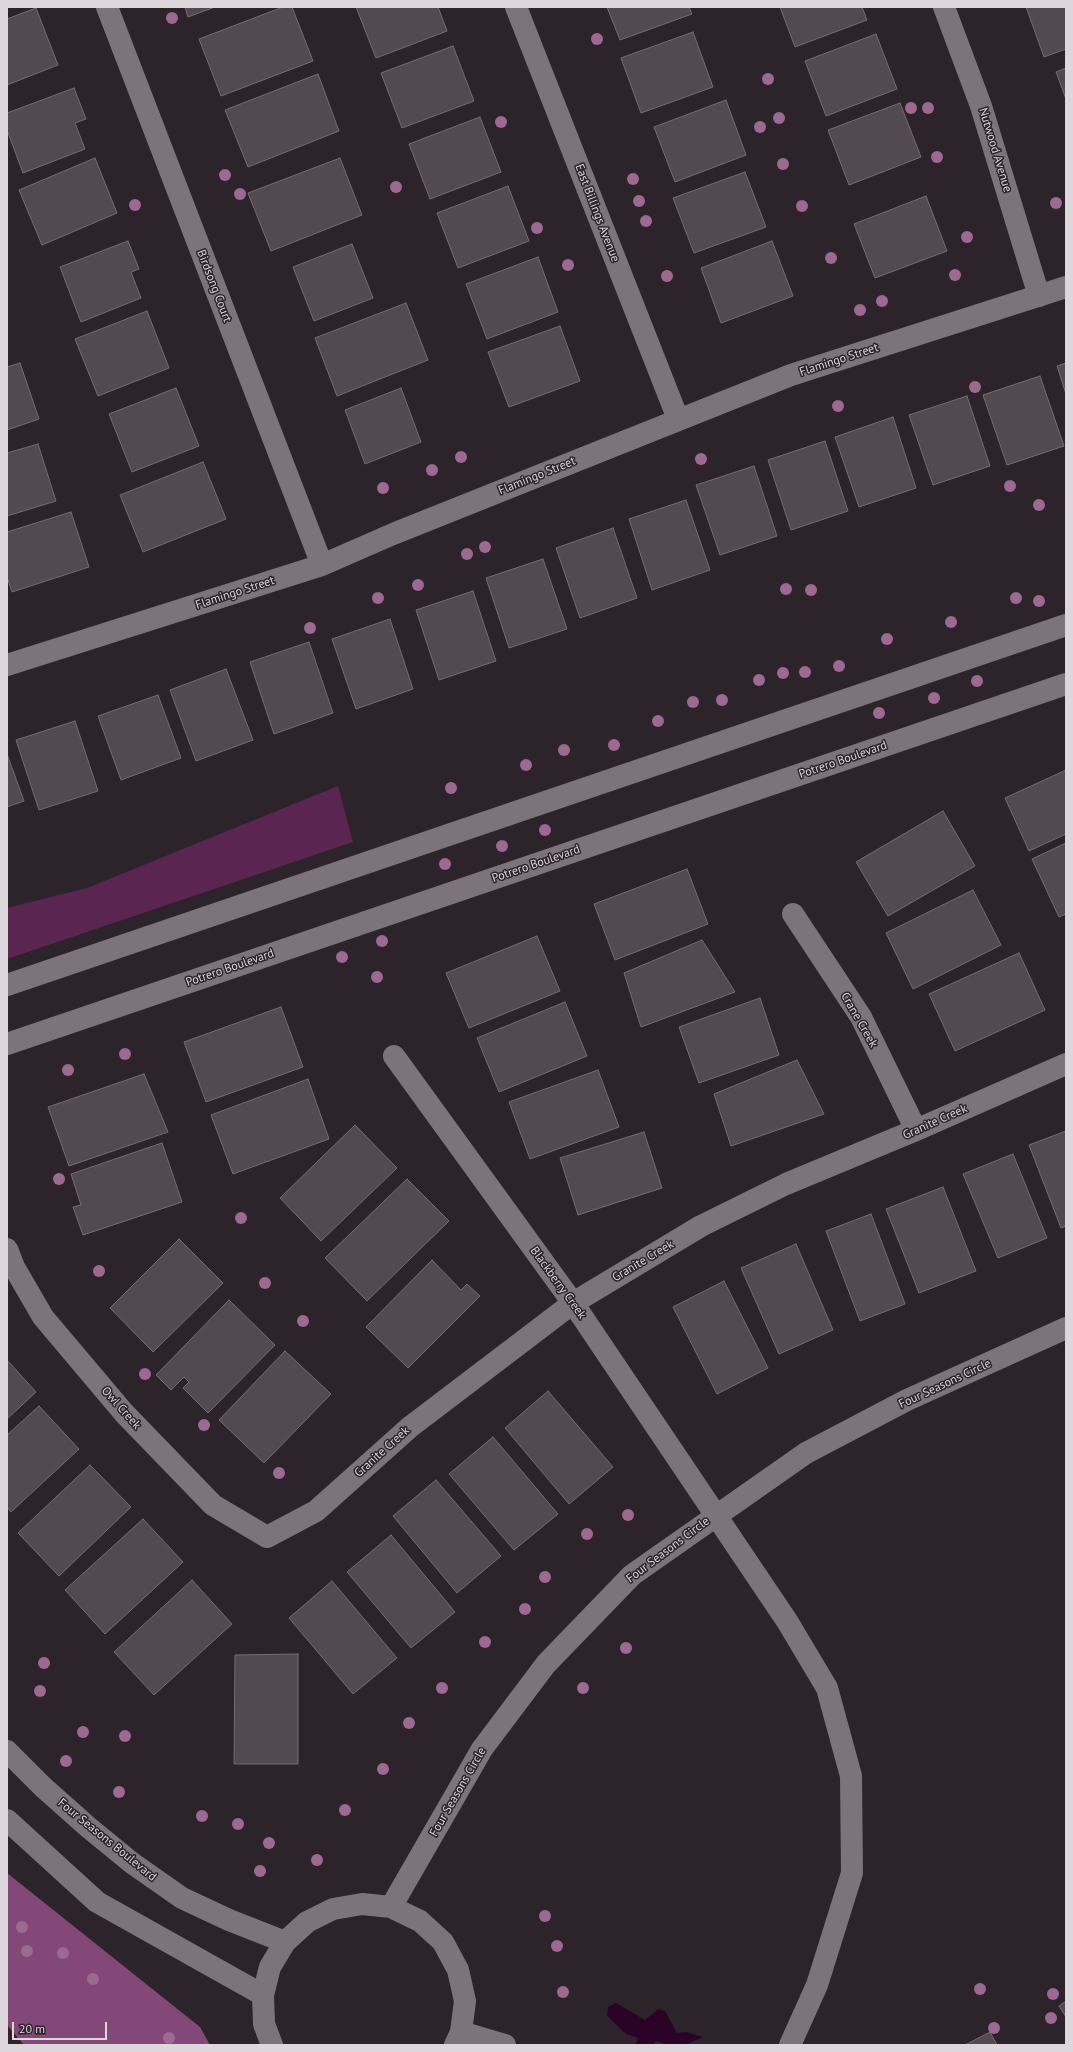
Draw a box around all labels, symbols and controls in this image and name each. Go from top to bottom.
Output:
street label: Nutwood Avenue [975,106,1015,194]
street label: East Billings Avenue [572,162,622,264]
street label: Birdsong Court [194,248,234,324]
street label: Flamingo Street [798,340,880,380]
street label: Flamingo Street [496,454,578,498]
street label: Flamingo Street [194,573,276,613]
street label: Potrero Boulevard [797,738,889,782]
street label: Potrero Boulevard [490,842,582,886]
street label: Potrero Boulevard [184,946,276,990]
street label: Crane Creek [837,990,881,1050]
street label: Granite Creek [901,1101,969,1143]
street label: Granite Creek [610,1237,676,1285]
street label: Blackberry Creek [527,1244,589,1322]
street label: Four Seasons Circle [897,1356,993,1412]
street label: Owl Creek [98,1384,144,1432]
street label: Granite Creek [352,1424,412,1480]
street label: Four Seasons Circle [624,1514,712,1586]
street label: Four Seasons Circle [427,1745,489,1839]
street label: Four Seasons Boulevard [55,1796,159,1884]
scale bar [14,2014,109,2040]
text: 20 m [19,2021,45,2036]

